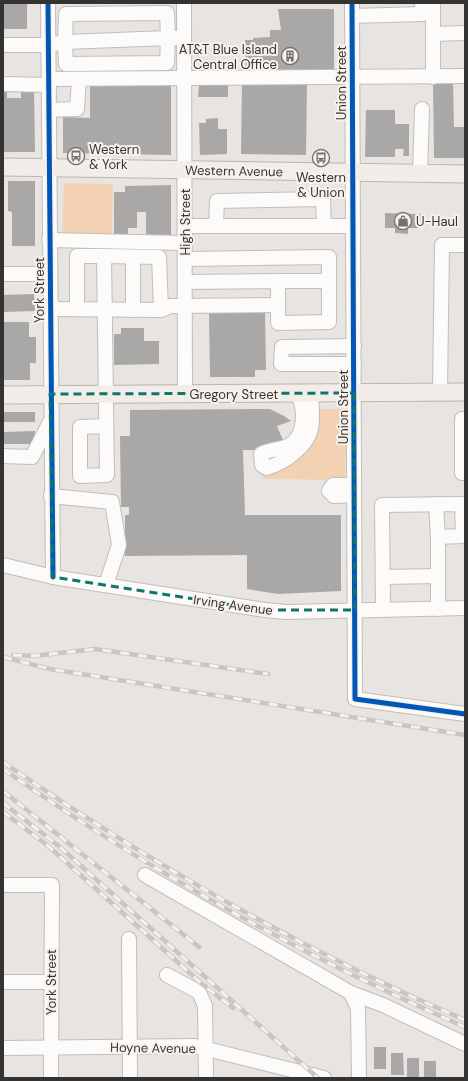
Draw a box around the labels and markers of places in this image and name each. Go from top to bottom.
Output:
place label: AT&T Blue Island Central Office [179,41,277,73]
building icon: AT&T Blue Island Central Office [280,46,300,66]
place label: Western & York [89,141,139,173]
bus stop icon: Western & York [66,146,86,166]
bus stop icon: Western & Union [311,148,331,168]
place label: Western & Union [296,169,346,201]
shop icon: U-Haul [393,211,413,231]
place label: U-Haul [416,213,458,230]

